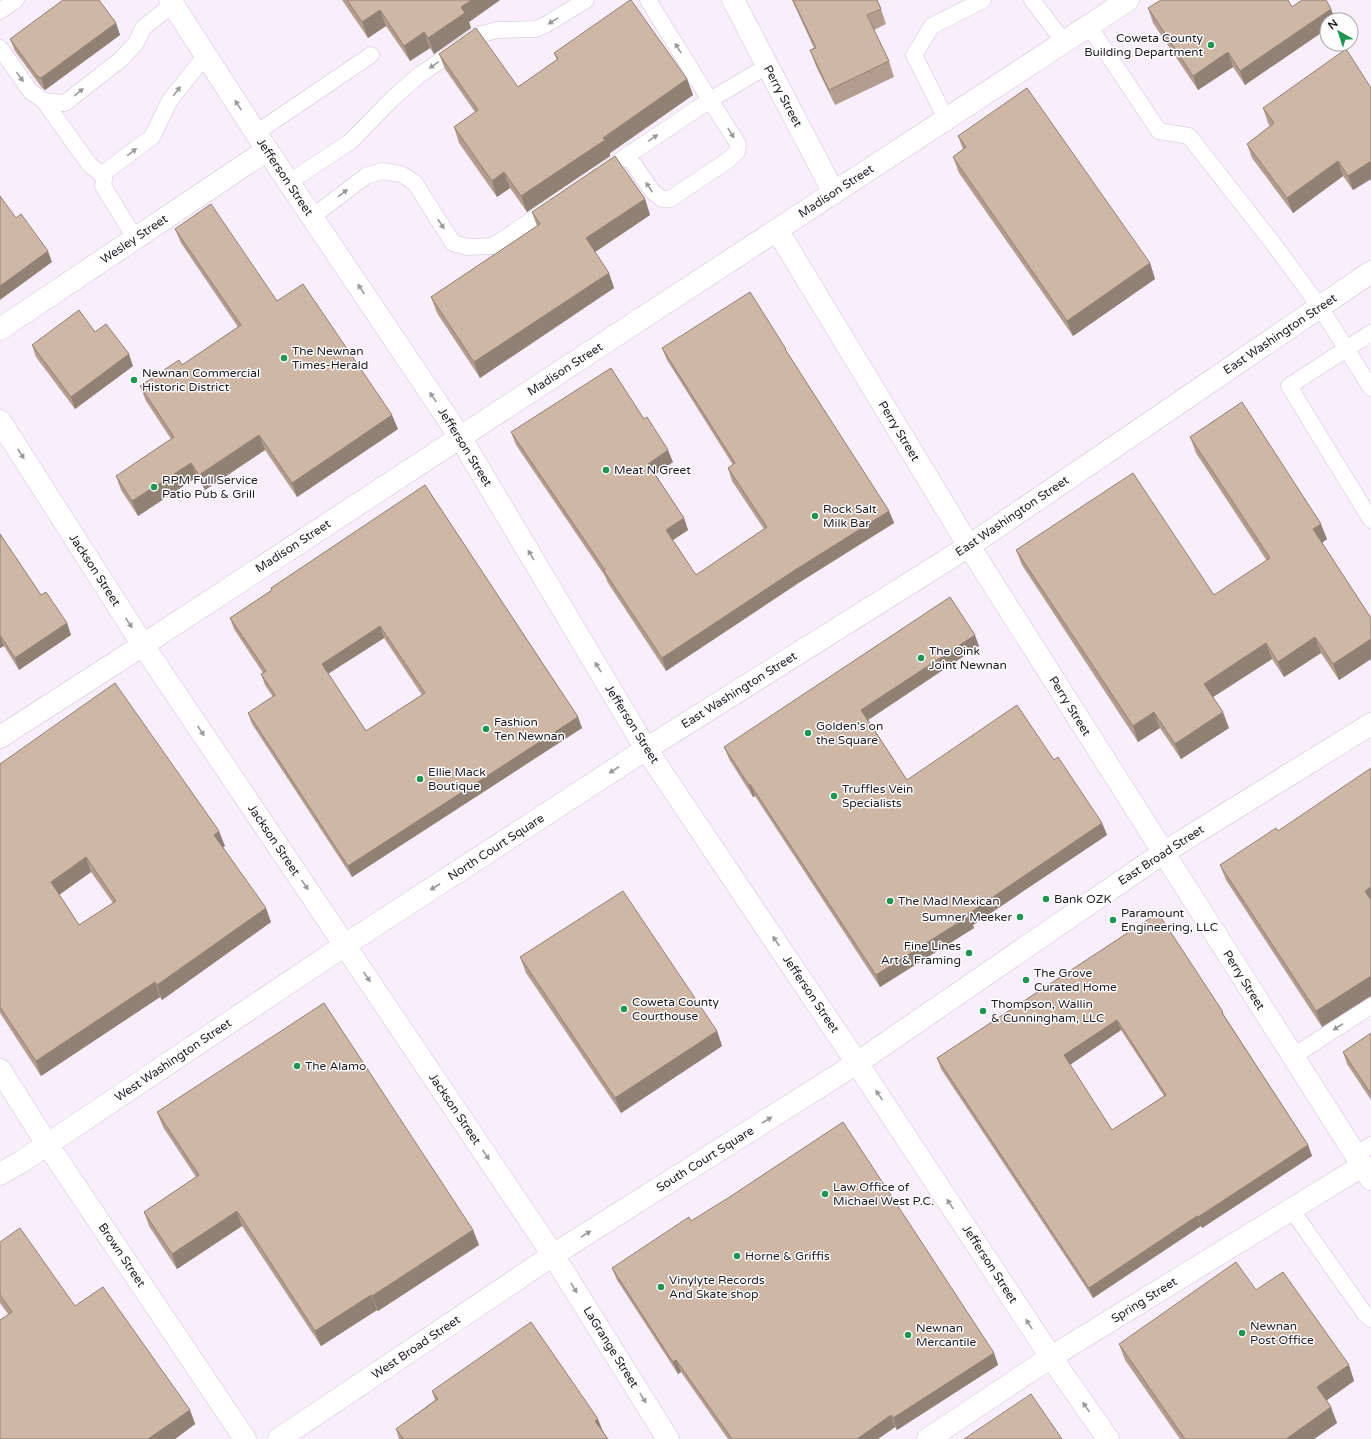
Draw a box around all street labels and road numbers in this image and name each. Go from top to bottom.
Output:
street label: Perry Street [761,63,805,130]
street label: Jefferson Street [254,136,316,219]
street label: Madison Street [796,161,877,220]
street label: Wesley Street [98,211,170,267]
street label: East Washington Street [1221,291,1340,377]
street label: Madison Street [525,339,606,398]
street label: Perry Street [876,398,923,464]
street label: Jefferson Street [435,405,495,489]
street label: East Washington Street [953,473,1072,559]
street label: Madison Street [253,516,334,575]
street label: Jackson Street [67,531,124,609]
street label: East Washington Street [679,648,800,731]
street label: Perry Street [1046,674,1094,739]
street label: Jefferson Street [602,682,662,766]
street label: Jackson Street [245,802,303,879]
street label: North Court Square [445,811,547,883]
street label: East Broad Street [1115,822,1207,888]
street label: Perry Street [1220,948,1268,1013]
street label: Jefferson Street [780,953,842,1036]
street label: West Washington Street [112,1015,234,1104]
street label: Jackson Street [426,1071,484,1148]
street label: South Court Square [654,1123,756,1195]
street label: Brown Street [95,1220,149,1290]
street label: Jefferson Street [959,1222,1021,1306]
street label: Spring Street [1109,1274,1180,1326]
street label: LaGrange Street [580,1304,642,1391]
street label: West Broad Street [369,1312,463,1382]

